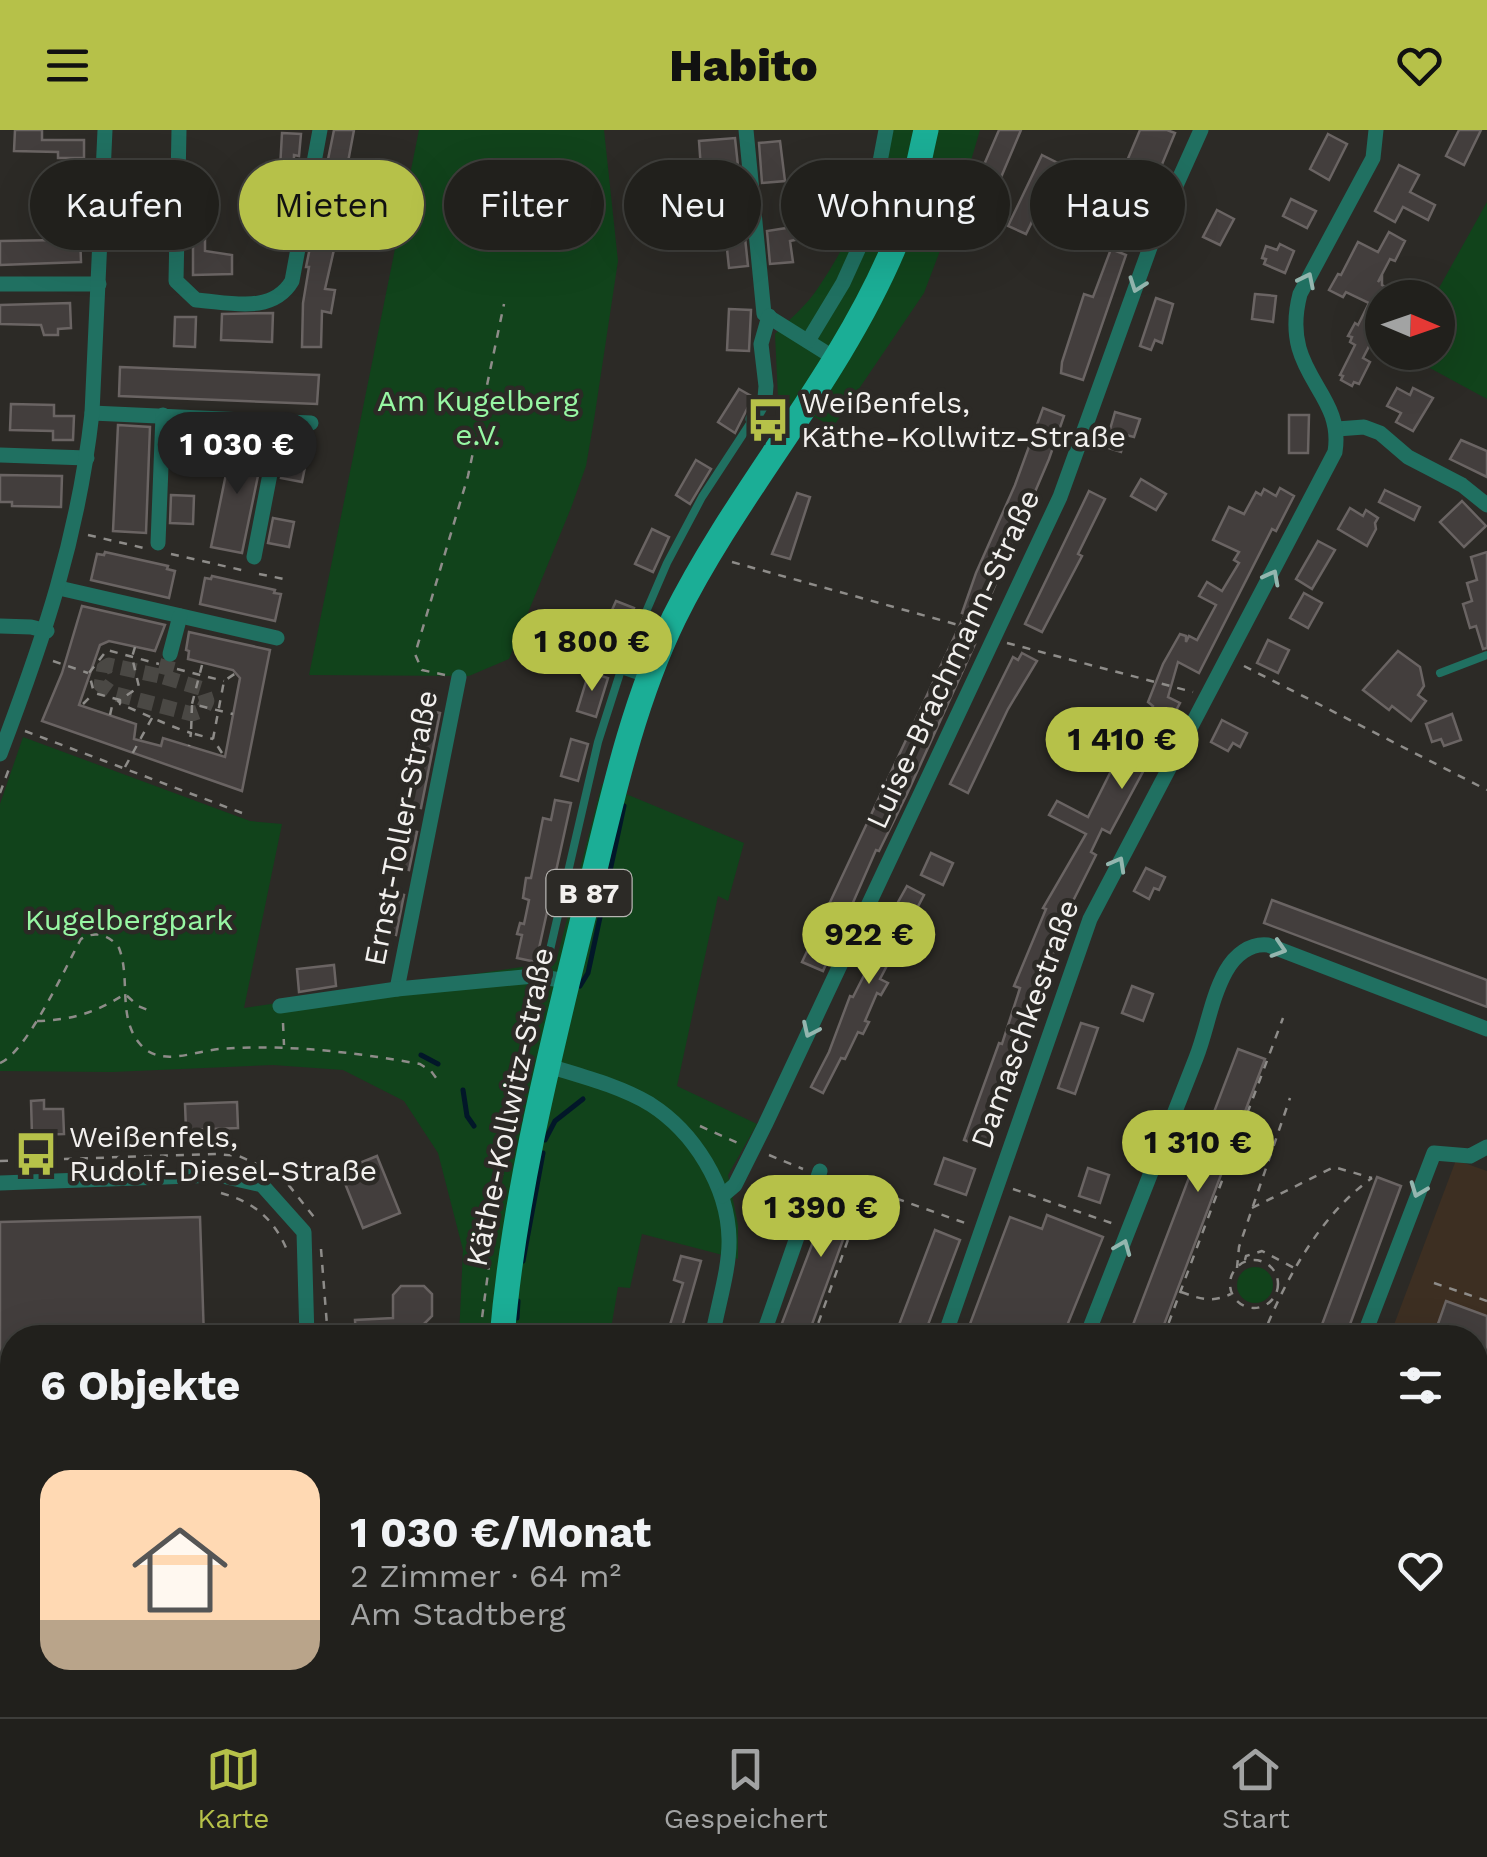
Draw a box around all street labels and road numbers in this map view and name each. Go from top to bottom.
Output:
street label: Luise-Brachmann-Straße [859,484,1047,834]
street label: Ernst-Toller-Straße [357,687,444,969]
road number: B 87 [546,870,632,916]
street label: Damaschkestraße [963,895,1086,1153]
street label: Käthe-Kollwitz-Straße [459,944,560,1269]

